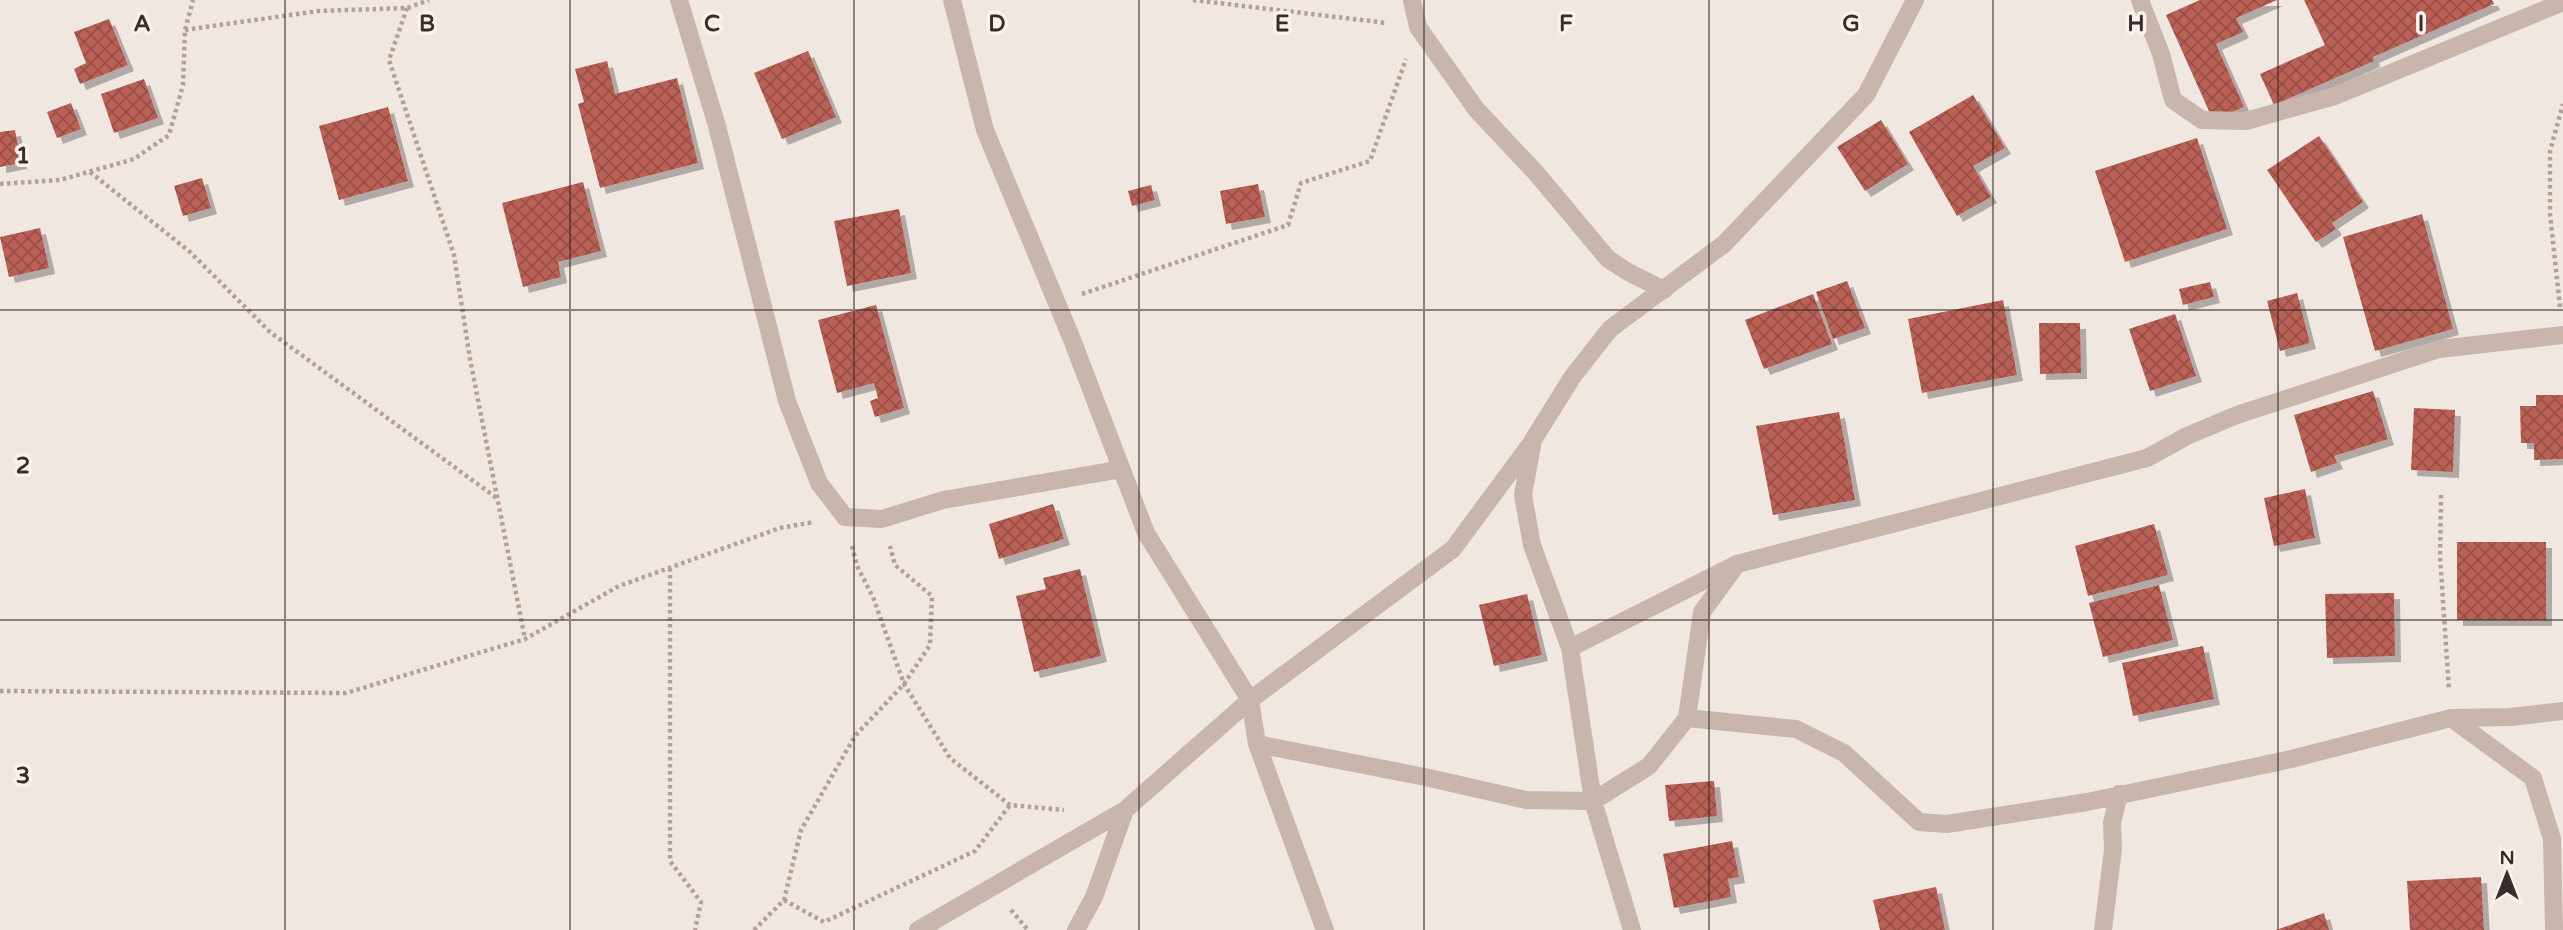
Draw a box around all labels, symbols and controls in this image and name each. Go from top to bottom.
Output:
text: A [133,10,151,38]
text: B [419,10,435,38]
text: C [704,10,720,38]
text: D [988,10,1006,38]
text: E [1275,10,1289,38]
text: F [1559,10,1573,38]
text: G [1842,10,1860,38]
text: H [2127,10,2145,38]
text: I [2418,10,2424,38]
text: 1 [16,142,30,170]
text: 2 [16,452,30,480]
text: 3 [16,762,30,790]
north arrow [2472,839,2542,909]
text: N [2499,847,2515,869]

